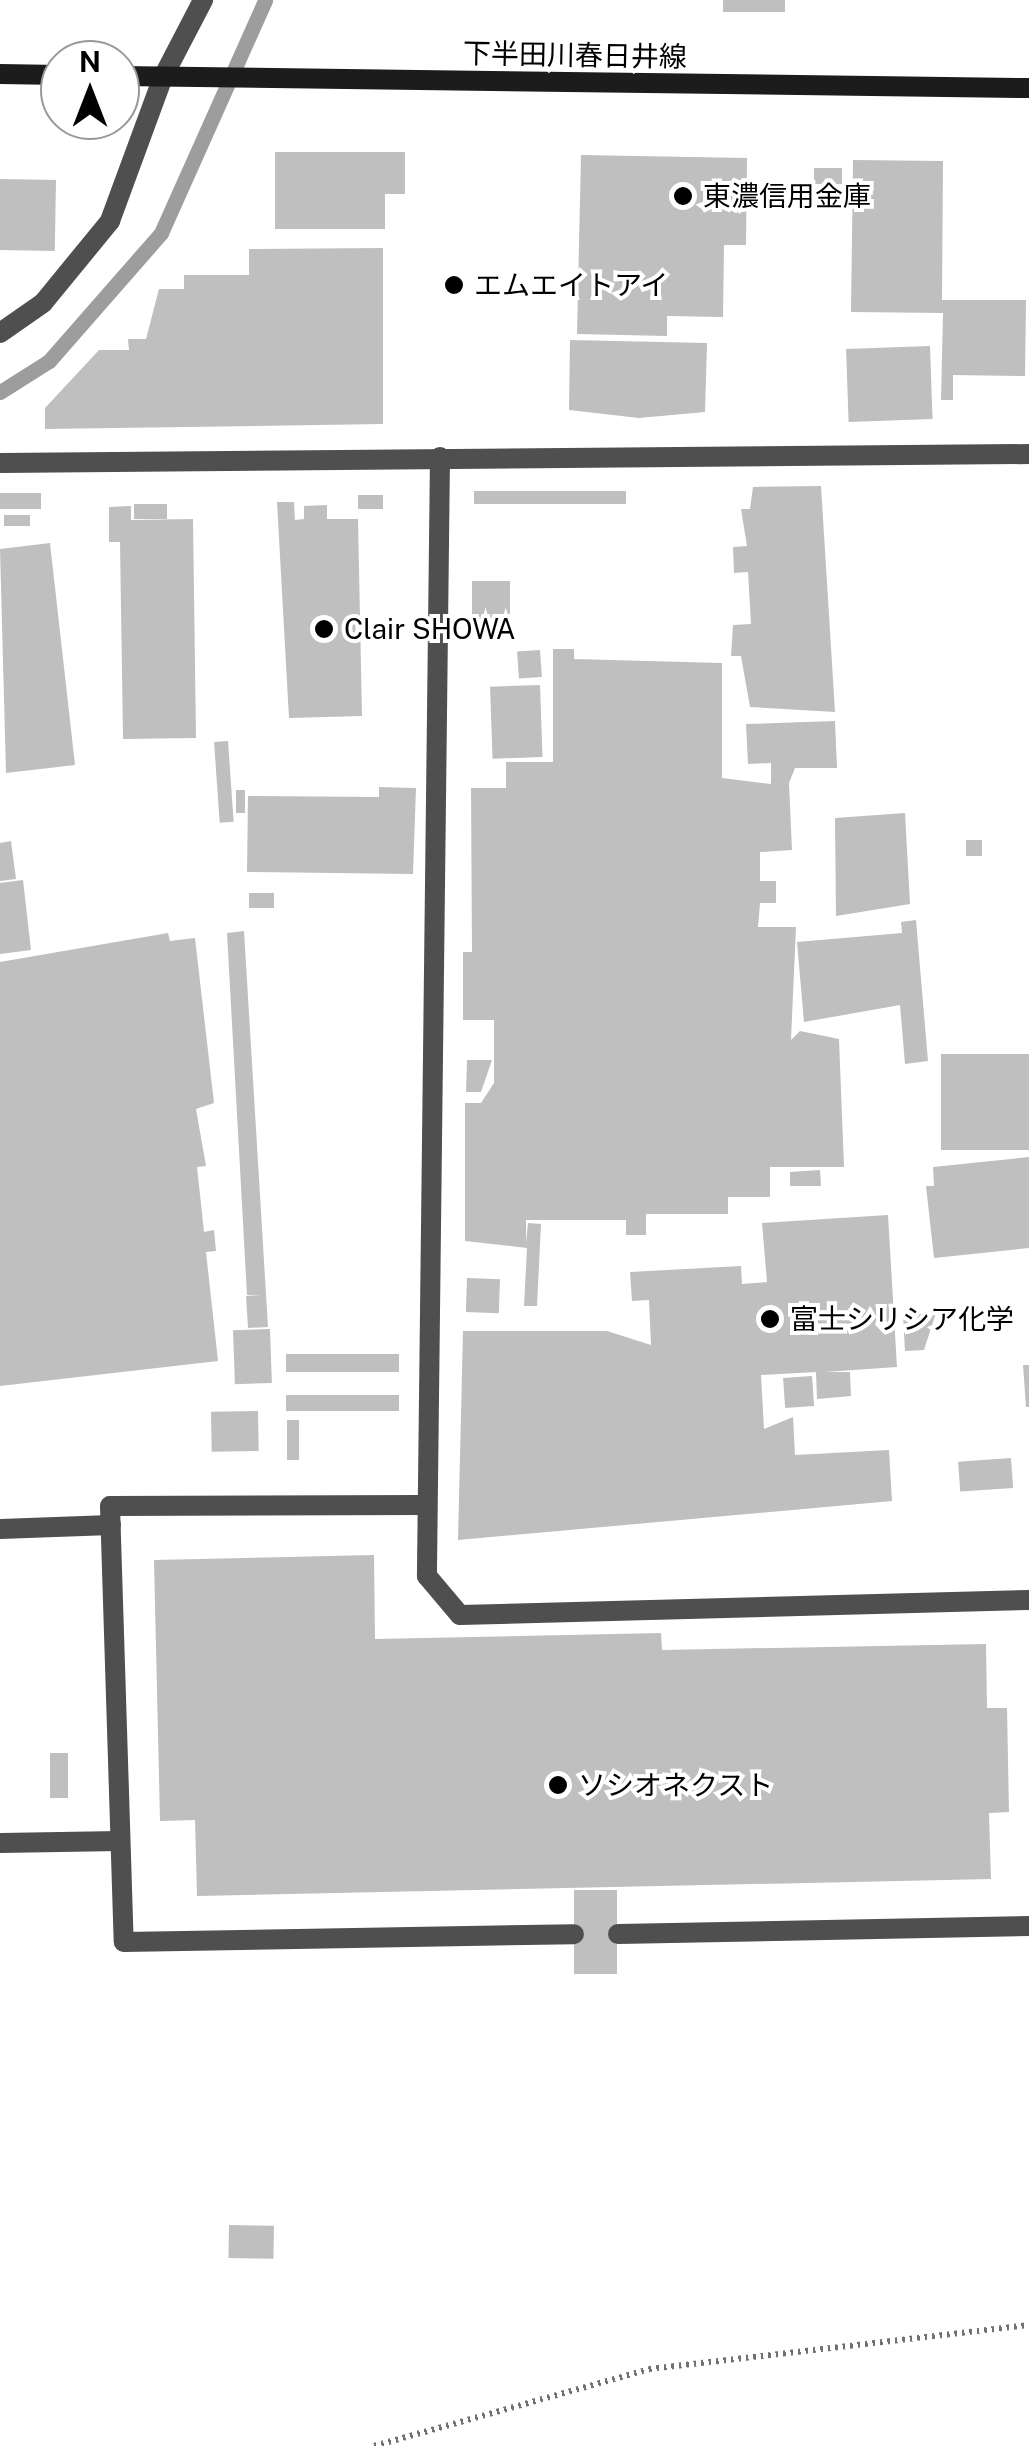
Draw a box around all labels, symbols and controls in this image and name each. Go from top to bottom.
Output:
street label: 下半田川春日井線 [463,36,687,74]
north arrow [40,40,140,140]
text: N [79,45,101,78]
place label: 東濃信用金庫 [703,179,871,213]
marker: 東濃信用金庫 [672,185,694,207]
place label: エムエイトアイ [474,268,670,302]
marker: エムエイトアイ [443,274,465,296]
place label: Clair SHOWA [344,612,516,646]
marker: Clair SHOWA [313,618,335,640]
place label: 富士シリシア化学 [790,1302,1014,1336]
marker: 富士シリシア化学 [759,1308,781,1330]
place label: ソシオネクスト [578,1768,774,1802]
marker: ソシオネクスト [547,1774,569,1796]

